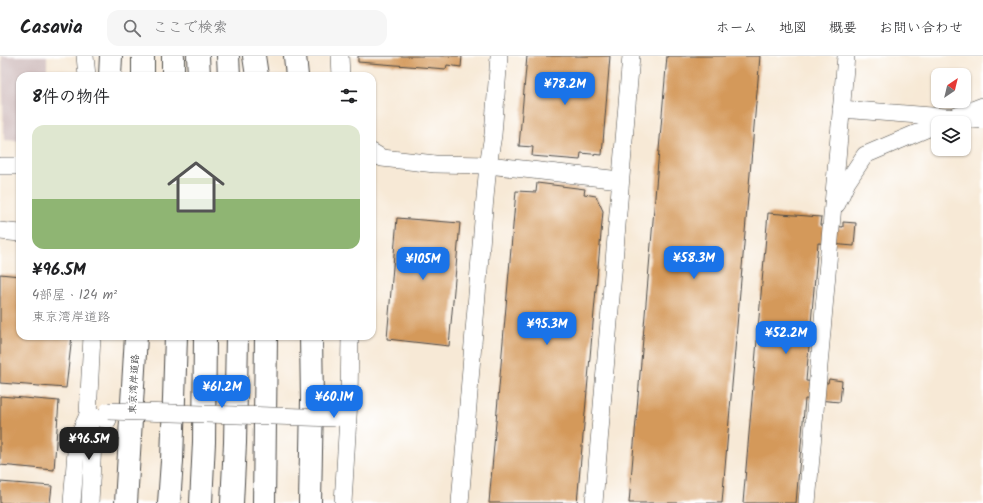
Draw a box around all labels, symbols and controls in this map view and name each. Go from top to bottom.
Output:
search box [107,10,387,46]
text: Casavia [20,13,83,43]
text: ここで検索 [153,16,228,40]
icon: search [121,17,143,39]
text: ホーム [716,17,757,39]
text: 地図 [779,17,807,39]
text: 概要 [829,17,857,39]
text: お問い合わせ [879,17,963,39]
north arrow [931,68,971,108]
map controls [931,68,971,156]
pin: ¥78.2M [532,72,598,106]
text: ¥78.2M [544,74,586,95]
text: 8件の物件 [32,84,110,111]
icon: filters [338,85,360,107]
button: layers [931,116,971,156]
icon: home [160,151,232,223]
pin: ¥58.3M [661,246,727,280]
pin: ¥105M [395,247,451,281]
text: ¥58.3M [673,248,715,269]
text: ¥105M [406,249,441,270]
text: ¥96.5M [32,257,86,284]
text: 4部屋 · 124 m² [32,285,117,306]
text: 東京湾岸道路 [32,307,110,328]
pin: ¥95.3M [514,312,580,346]
text: ¥95.3M [526,314,568,335]
pin: ¥52.2M [753,321,819,355]
text: ¥52.2M [765,323,807,344]
street label: 東京湾岸道路 [124,354,144,414]
pin: ¥61.2M [189,375,255,409]
text: ¥61.2M [202,377,242,398]
pin: ¥60.1M [301,385,367,419]
text: ¥60.1M [315,387,353,408]
pin: ¥96.5M [56,427,122,461]
text: ¥96.5M [68,429,110,450]

